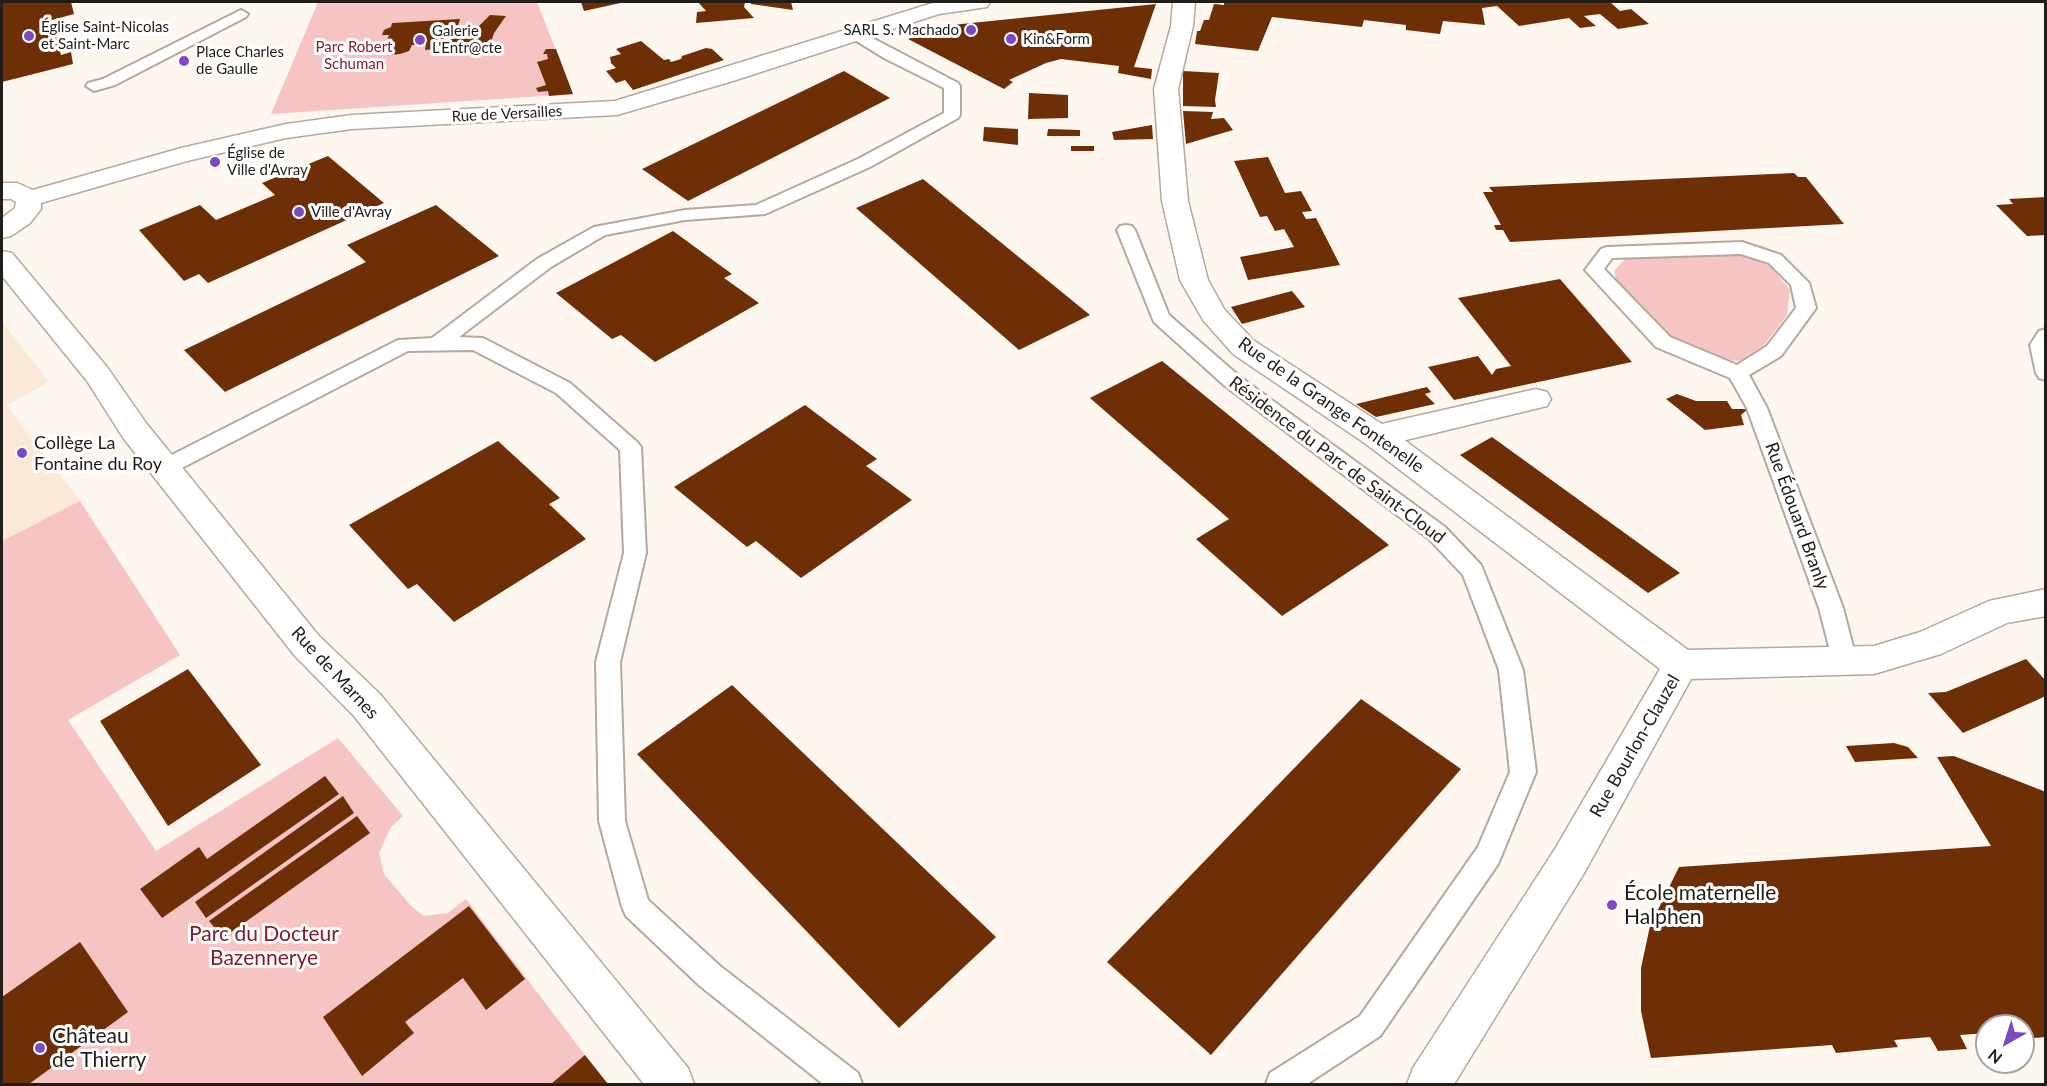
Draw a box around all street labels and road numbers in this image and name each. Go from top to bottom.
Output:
street label: Rue de Versailles [451,102,563,126]
street label: Rue de la Grange Fontenelle [1234,333,1428,477]
street label: Résidence du Parc de Saint-Cloud [1225,372,1449,548]
street label: Rue Édouard Branly [1760,439,1834,593]
street label: Rue de Marnes [287,622,383,724]
street label: Rue Bourlon-Clauzel [1585,671,1685,821]

